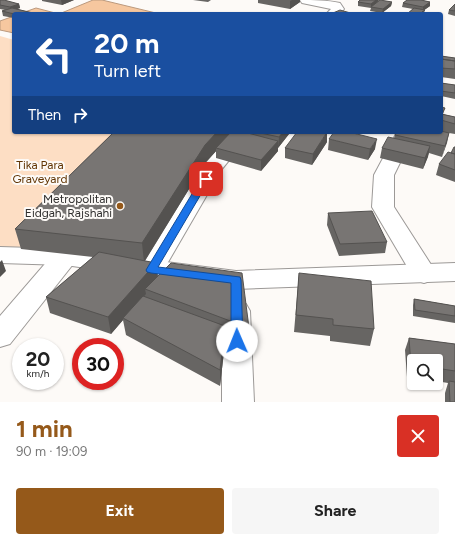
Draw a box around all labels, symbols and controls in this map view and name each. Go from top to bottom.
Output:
text: 20 m [94,26,159,60]
icon: left [28,28,80,80]
text: Turn left [94,60,161,82]
icon: right [69,104,91,126]
text: Then [28,106,61,124]
park label: Tika Para Graveyard [12,158,68,186]
pin [189,162,223,196]
icon: arrive [195,168,217,190]
place label: Metropolitan Eidgah, Rajshahi [25,192,112,220]
marker: Metropolitan Eidgah, Rajshahi [115,201,125,211]
position arrow [216,320,258,362]
speed limit sign: 30 [72,338,124,390]
text: 20 [26,347,50,371]
map controls [407,354,443,390]
button: search [407,354,443,390]
text: km/h [27,367,49,380]
text: 1 min [16,414,73,443]
button: close [397,415,439,457]
text: 90 m · 19:09 [16,444,87,459]
button: Exit [16,488,224,534]
button: Share [232,488,439,534]

